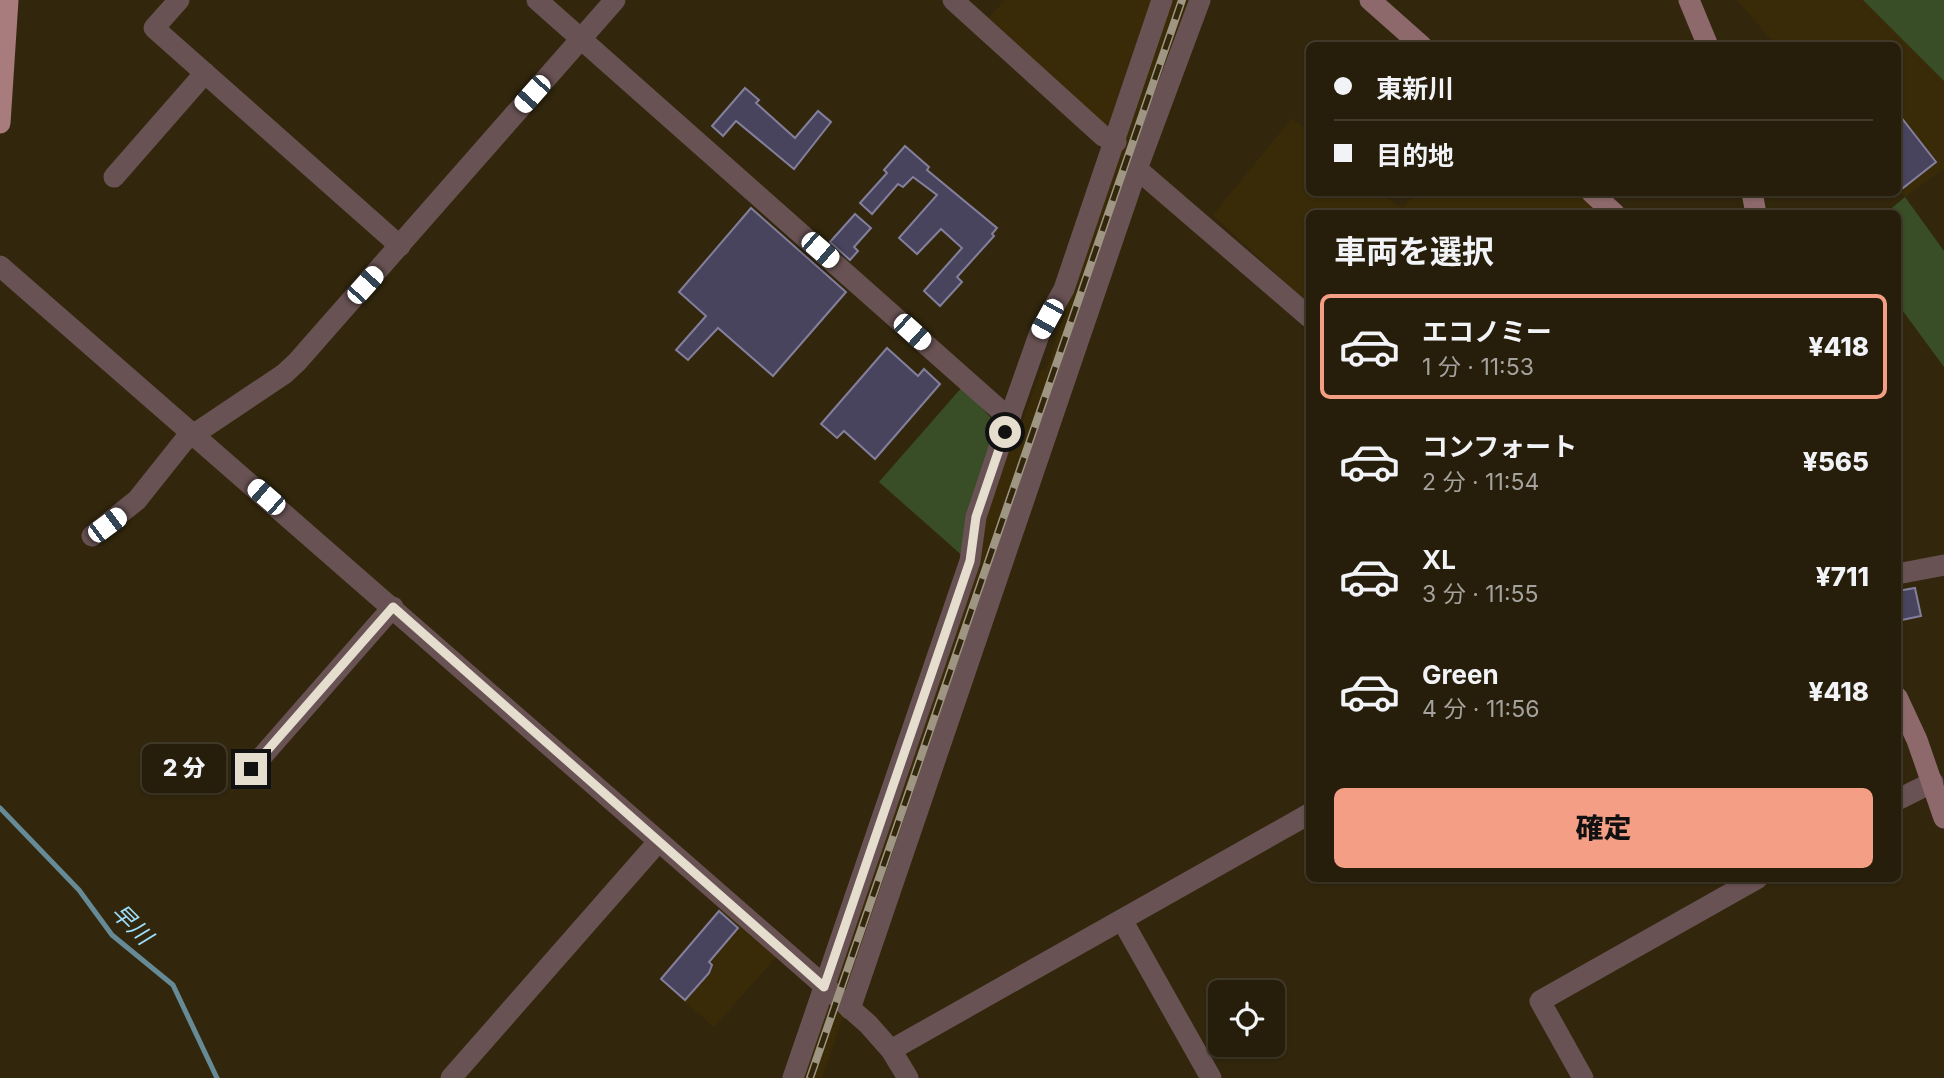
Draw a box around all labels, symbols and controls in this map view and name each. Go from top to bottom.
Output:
car [511,71,554,117]
text: 東新川 [1376,73,1454,104]
text: 目的地 [1376,140,1454,171]
car [798,228,843,272]
text: 車両を選択 [1334,232,1494,271]
car [344,262,387,308]
car [1028,296,1067,342]
car [890,310,935,354]
icon: car [1338,315,1401,378]
text: エコノミー [1422,316,1552,347]
text: ¥418 [1808,331,1869,362]
text: 1 分 · 11:53 [1422,353,1534,381]
route start [989,416,1021,448]
icon: car [1338,430,1401,493]
text: コンフォート [1422,431,1577,462]
text: ¥565 [1803,446,1869,477]
text: 2 分 · 11:54 [1422,468,1539,496]
car [244,475,289,519]
car [84,504,131,546]
text: XL [1422,544,1456,575]
icon: car [1338,545,1401,608]
text: ¥711 [1816,561,1869,592]
text: 3 分 · 11:55 [1422,580,1539,608]
text: Green [1422,659,1499,690]
icon: car [1338,660,1401,723]
text: ¥418 [1808,676,1869,707]
text: 4 分 · 11:56 [1422,695,1539,723]
callout: 2 分 [142,744,226,794]
route end [235,753,267,785]
text: 2 分 [163,754,205,782]
button: 確定 [1334,788,1873,868]
water label: 早川 [106,898,160,952]
map controls [1208,980,1285,1057]
button: locate [1208,980,1285,1057]

